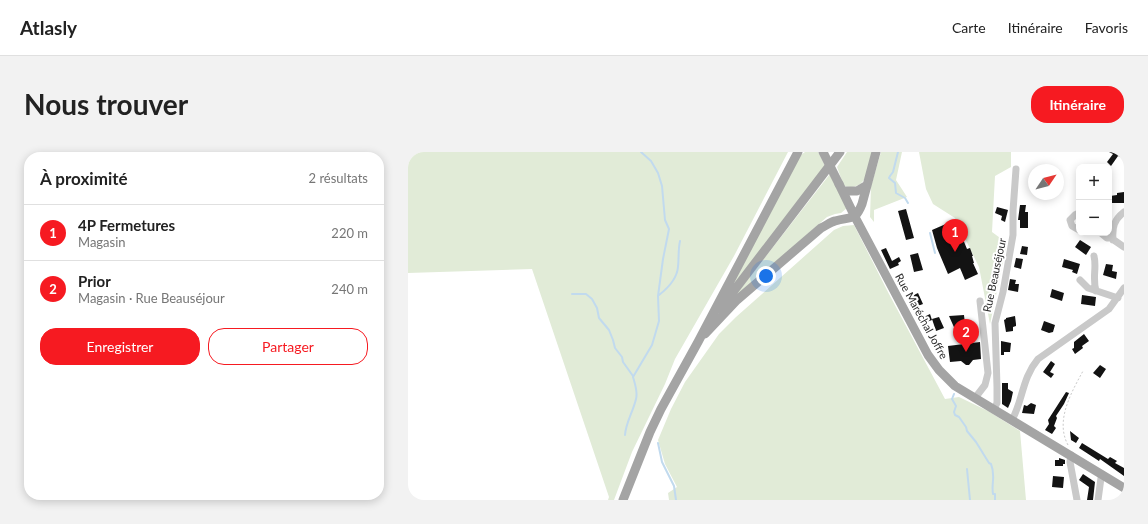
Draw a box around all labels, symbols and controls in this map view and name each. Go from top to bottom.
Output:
text: Atlasly [20,16,77,39]
text: Carte [952,19,986,36]
text: Itinéraire [1008,19,1063,36]
text: Favoris [1085,19,1128,36]
button: Itinéraire [1031,86,1124,123]
text: Nous trouver [24,87,188,121]
north arrow [1028,164,1064,200]
map controls [1076,164,1112,236]
button: + [1076,164,1112,200]
text: À proximité [40,168,128,189]
text: 2 résultats [309,170,368,186]
button: − [1076,200,1112,236]
text: 4P Fermetures [78,216,175,234]
pin: 1 [942,219,968,252]
text: 1 [49,225,57,241]
text: 220 m [331,225,368,241]
text: Magasin [78,234,126,250]
street label: Rue Beauséjour [980,237,1008,313]
your location [756,266,776,286]
street label: Rue Maréchal Joffre [893,271,951,361]
text: Prior [78,272,111,290]
text: 2 [49,281,57,297]
text: 240 m [331,281,368,297]
text: Magasin · Rue Beauséjour [78,290,225,306]
pin: 2 [953,319,979,352]
button: Enregistrer [40,328,200,365]
button: Partager [208,328,368,365]

